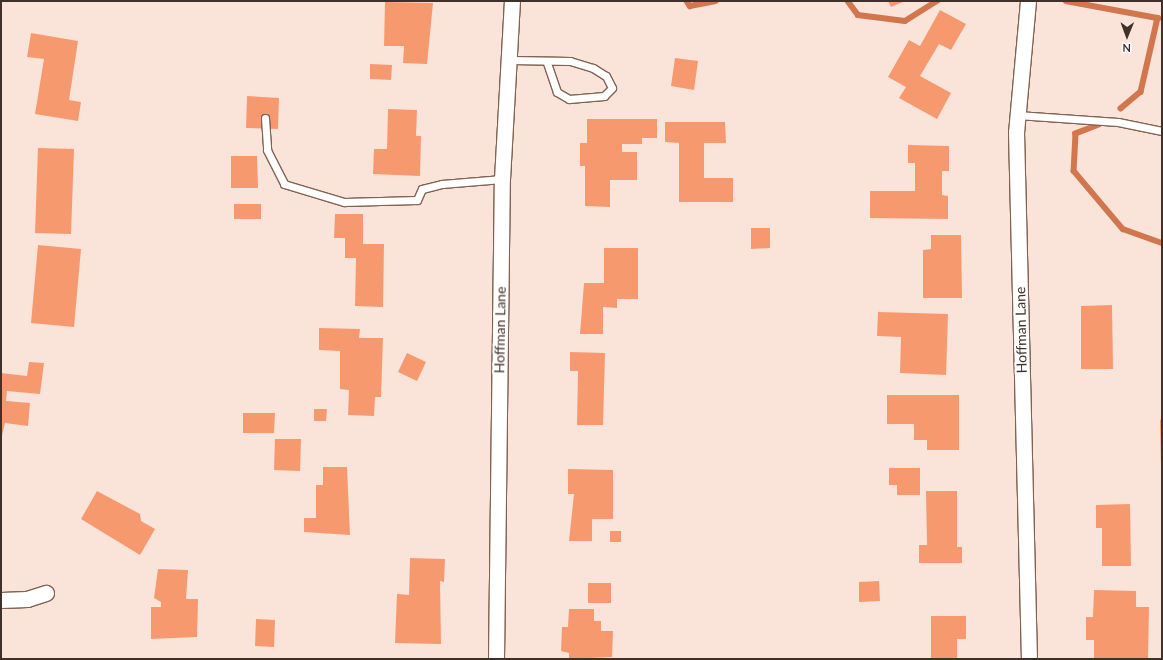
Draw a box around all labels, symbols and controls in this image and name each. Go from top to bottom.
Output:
north arrow [1107,16,1147,56]
text: N [1122,42,1131,55]
street label: Hoffman Lane [491,286,509,374]
street label: Hoffman Lane [1012,286,1030,374]

